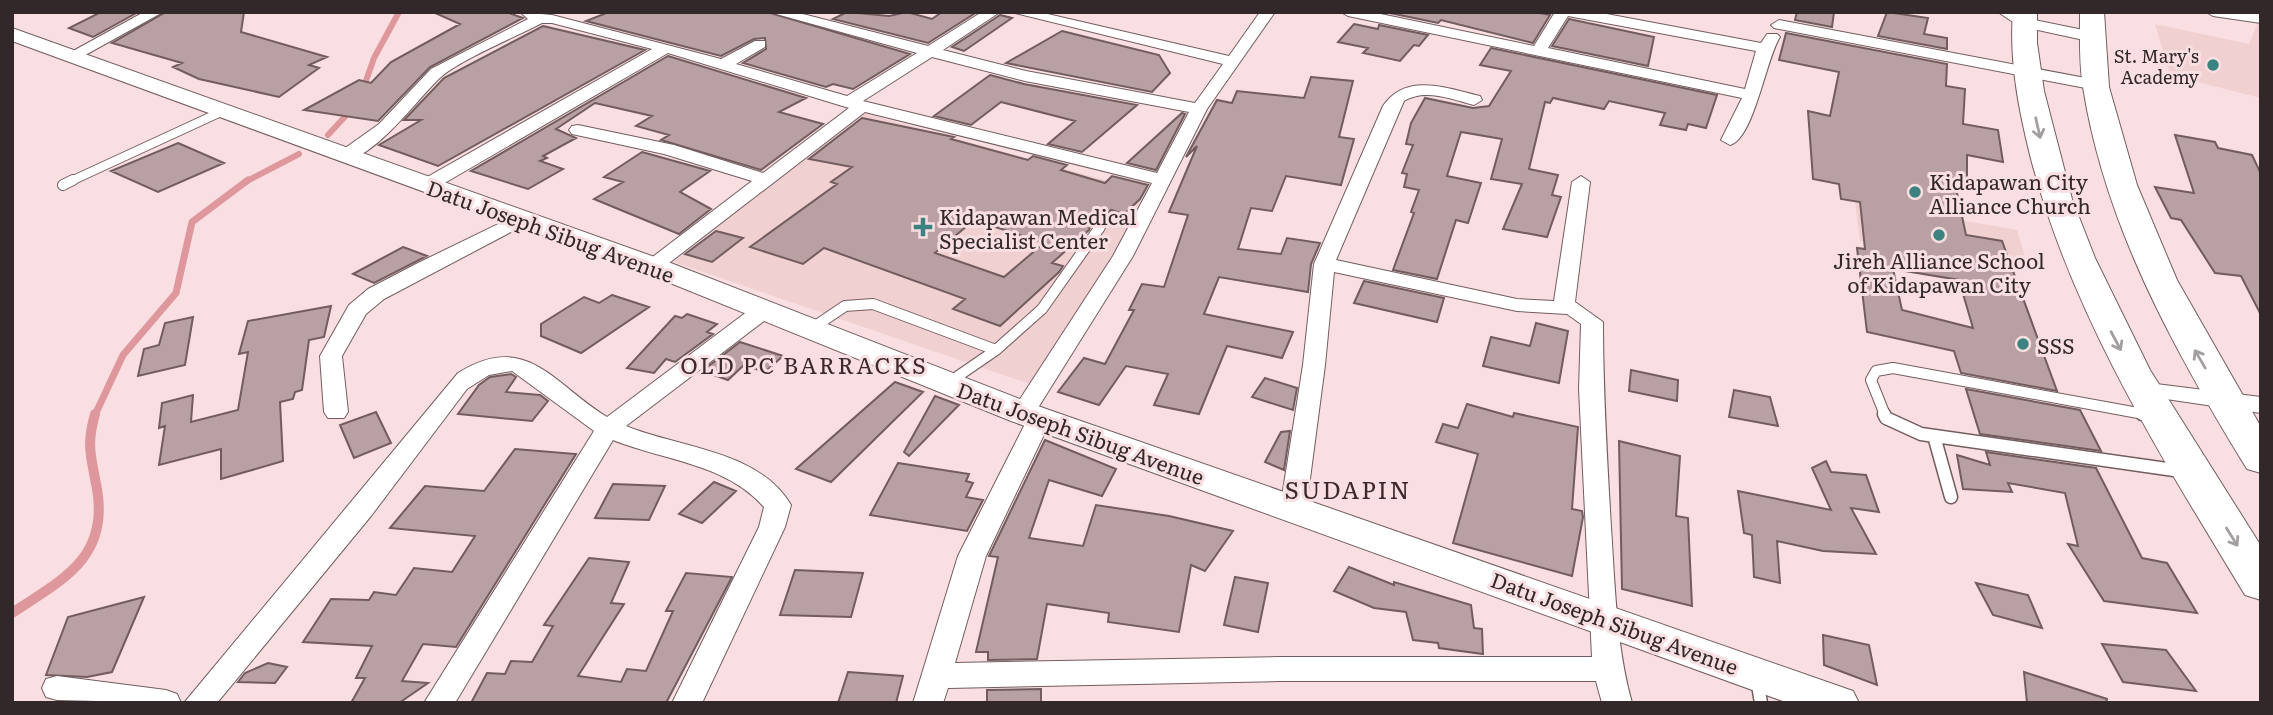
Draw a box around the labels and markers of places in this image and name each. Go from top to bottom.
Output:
place label: St. Mary's Academy [2114,42,2200,90]
marker: St. Mary's Academy [2205,57,2221,73]
place label: Kidapawan City Alliance Church [1929,165,2091,220]
marker: Kidapawan City Alliance Church [1907,184,1923,200]
place label: Kidapawan Medical Specialist Center [939,200,1137,255]
marker: Kidapawan Medical Specialist Center [913,217,933,237]
marker: Jireh Alliance School of Kidapawan City [1931,227,1947,243]
place label: Jireh Alliance School of Kidapawan City [1833,244,2045,299]
place label: SSS [2037,329,2075,360]
marker: SSS [2015,336,2031,352]

